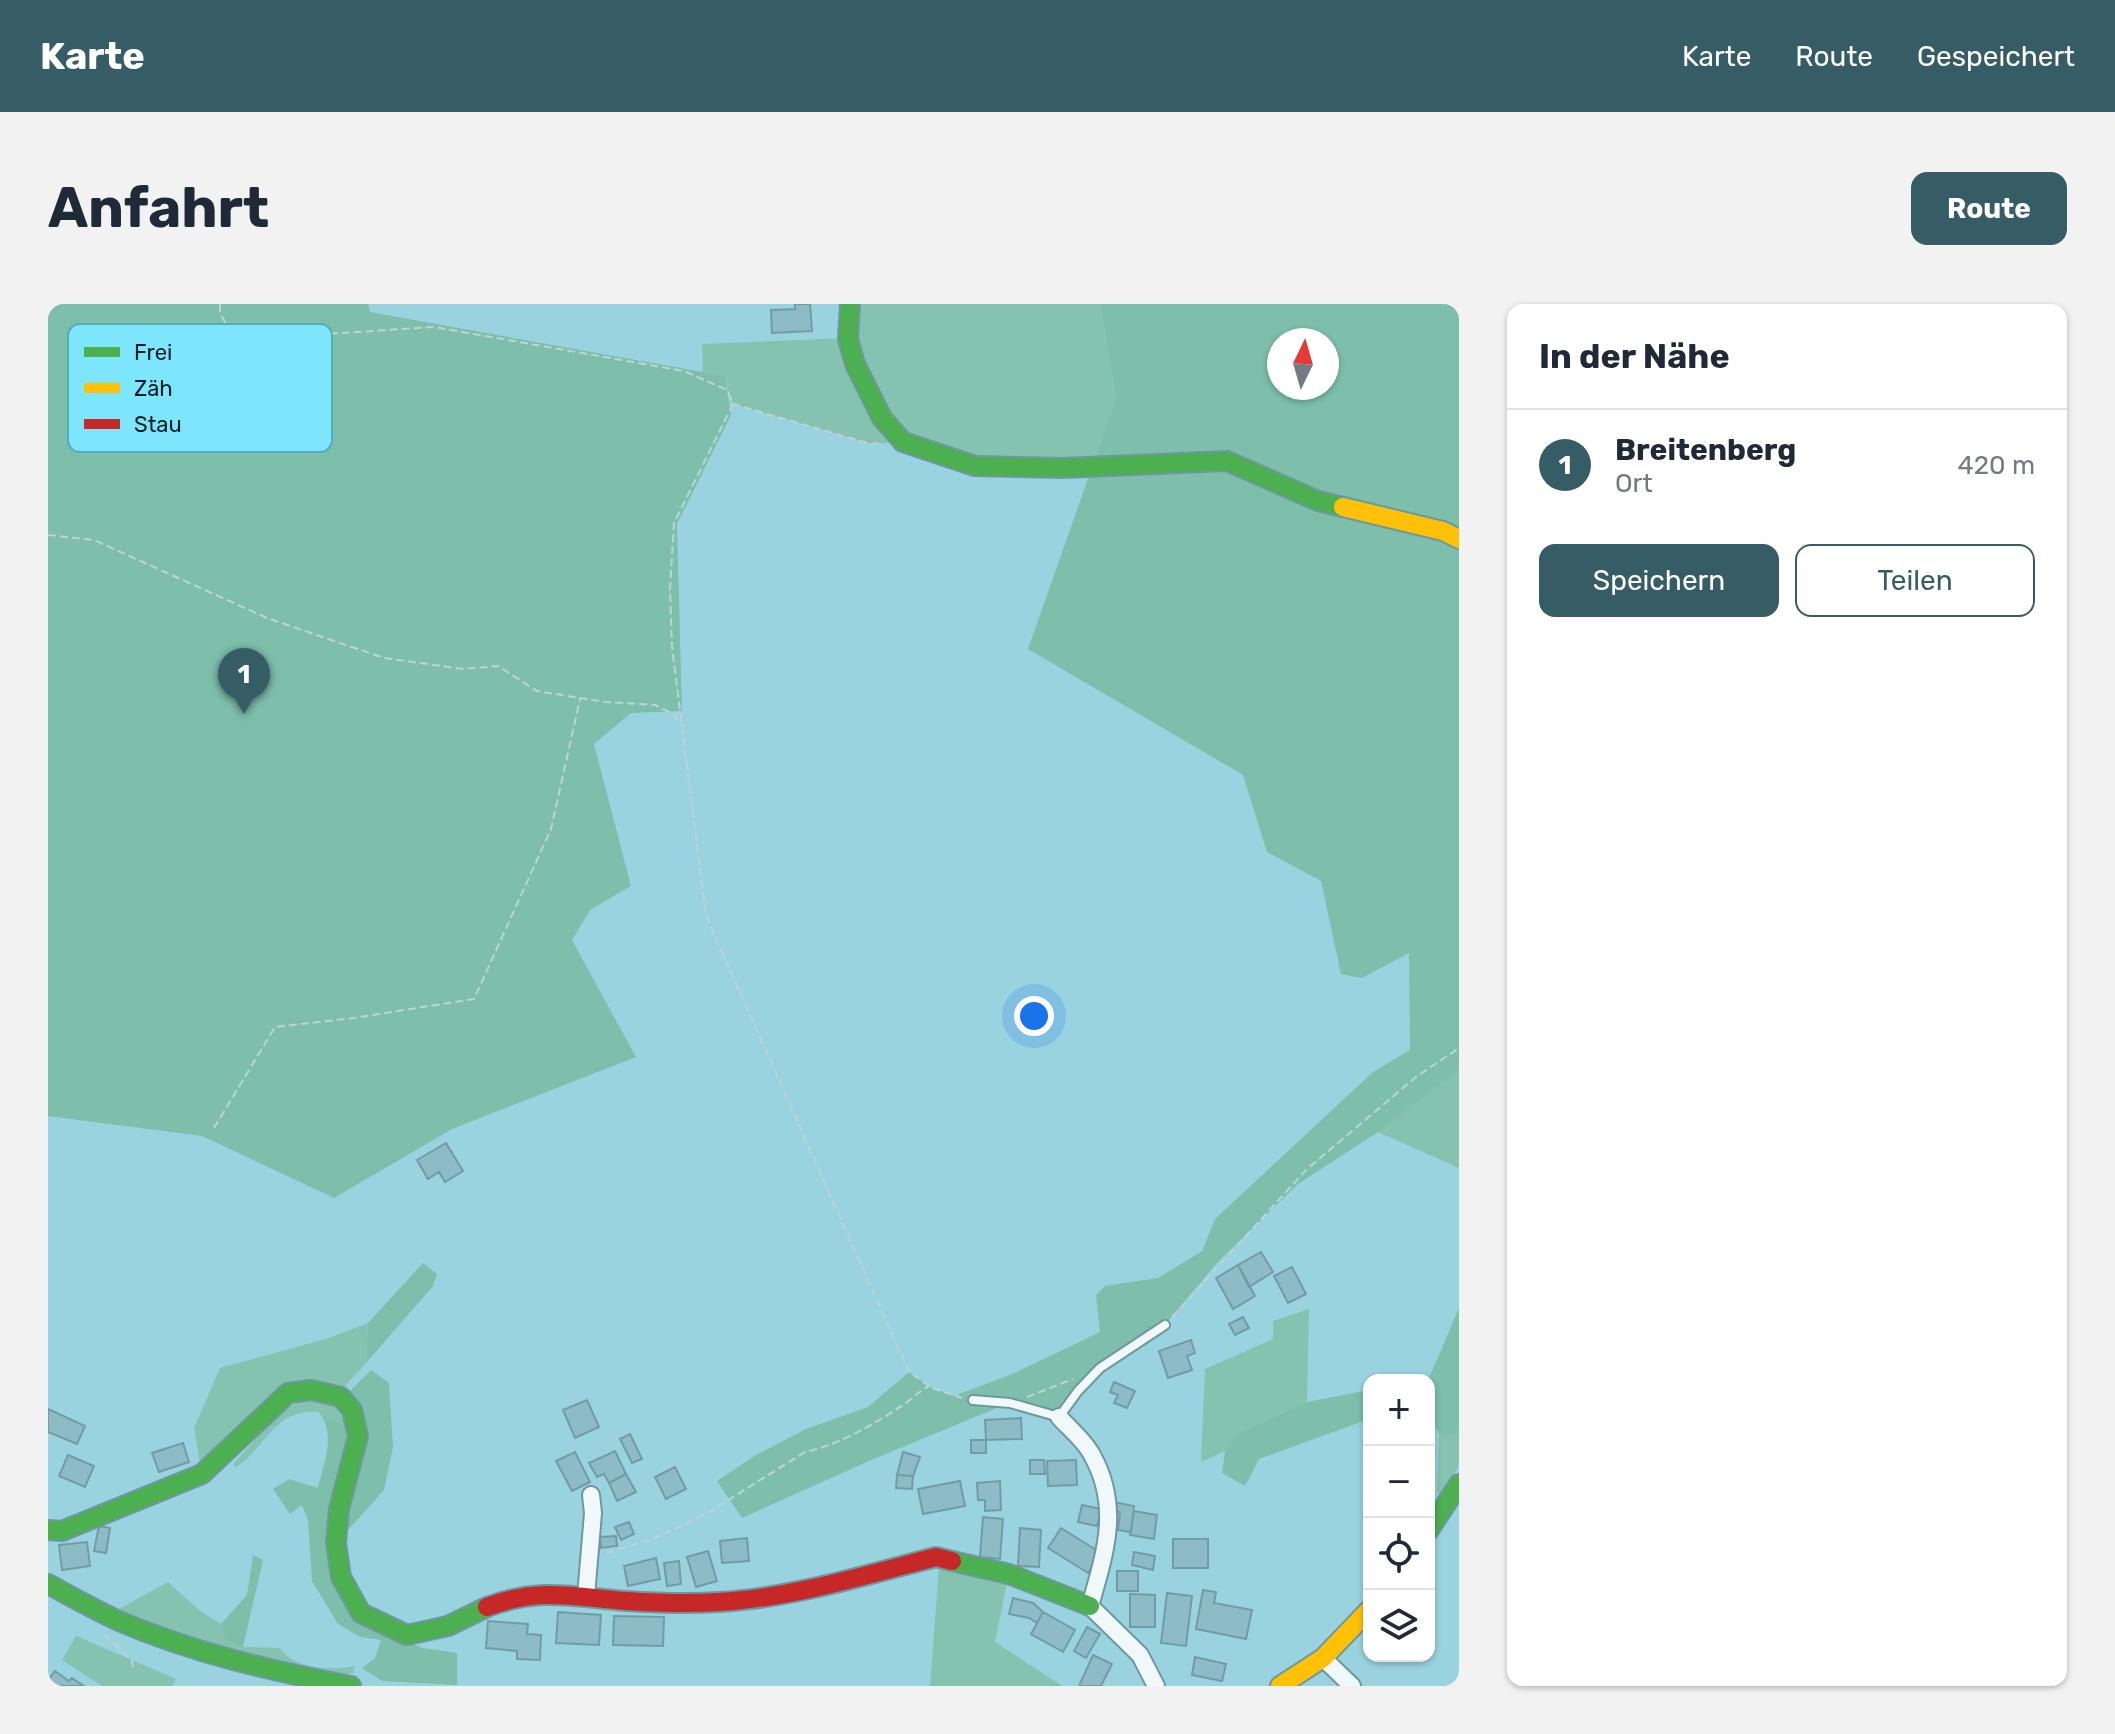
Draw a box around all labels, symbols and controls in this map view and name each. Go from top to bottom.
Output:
text: Karte [40,33,145,79]
text: Karte [1682,40,1751,73]
text: Route [1795,40,1873,73]
text: Gespeichert [1917,40,2075,73]
button: Route [1911,172,2067,245]
text: Anfahrt [48,175,269,241]
legend [68,324,332,452]
north arrow [1267,328,1339,400]
text: In der Nähe [1539,336,1730,377]
text: Frei [134,339,172,366]
text: Zäh [134,375,173,402]
text: Stau [134,411,182,438]
text: Breitenberg [1615,432,1796,468]
text: 1 [1559,450,1571,481]
text: 420 m [1958,450,2035,481]
text: Ort [1615,468,1653,499]
button: Speichern [1539,544,1779,617]
button: Teilen [1795,544,2035,617]
pin: 1 [218,648,270,714]
your location [1014,996,1054,1036]
map controls [1363,1374,1435,1662]
button: + [1363,1374,1435,1446]
button: − [1363,1446,1435,1518]
button: locate [1363,1518,1435,1590]
button: layers [1363,1590,1435,1662]

